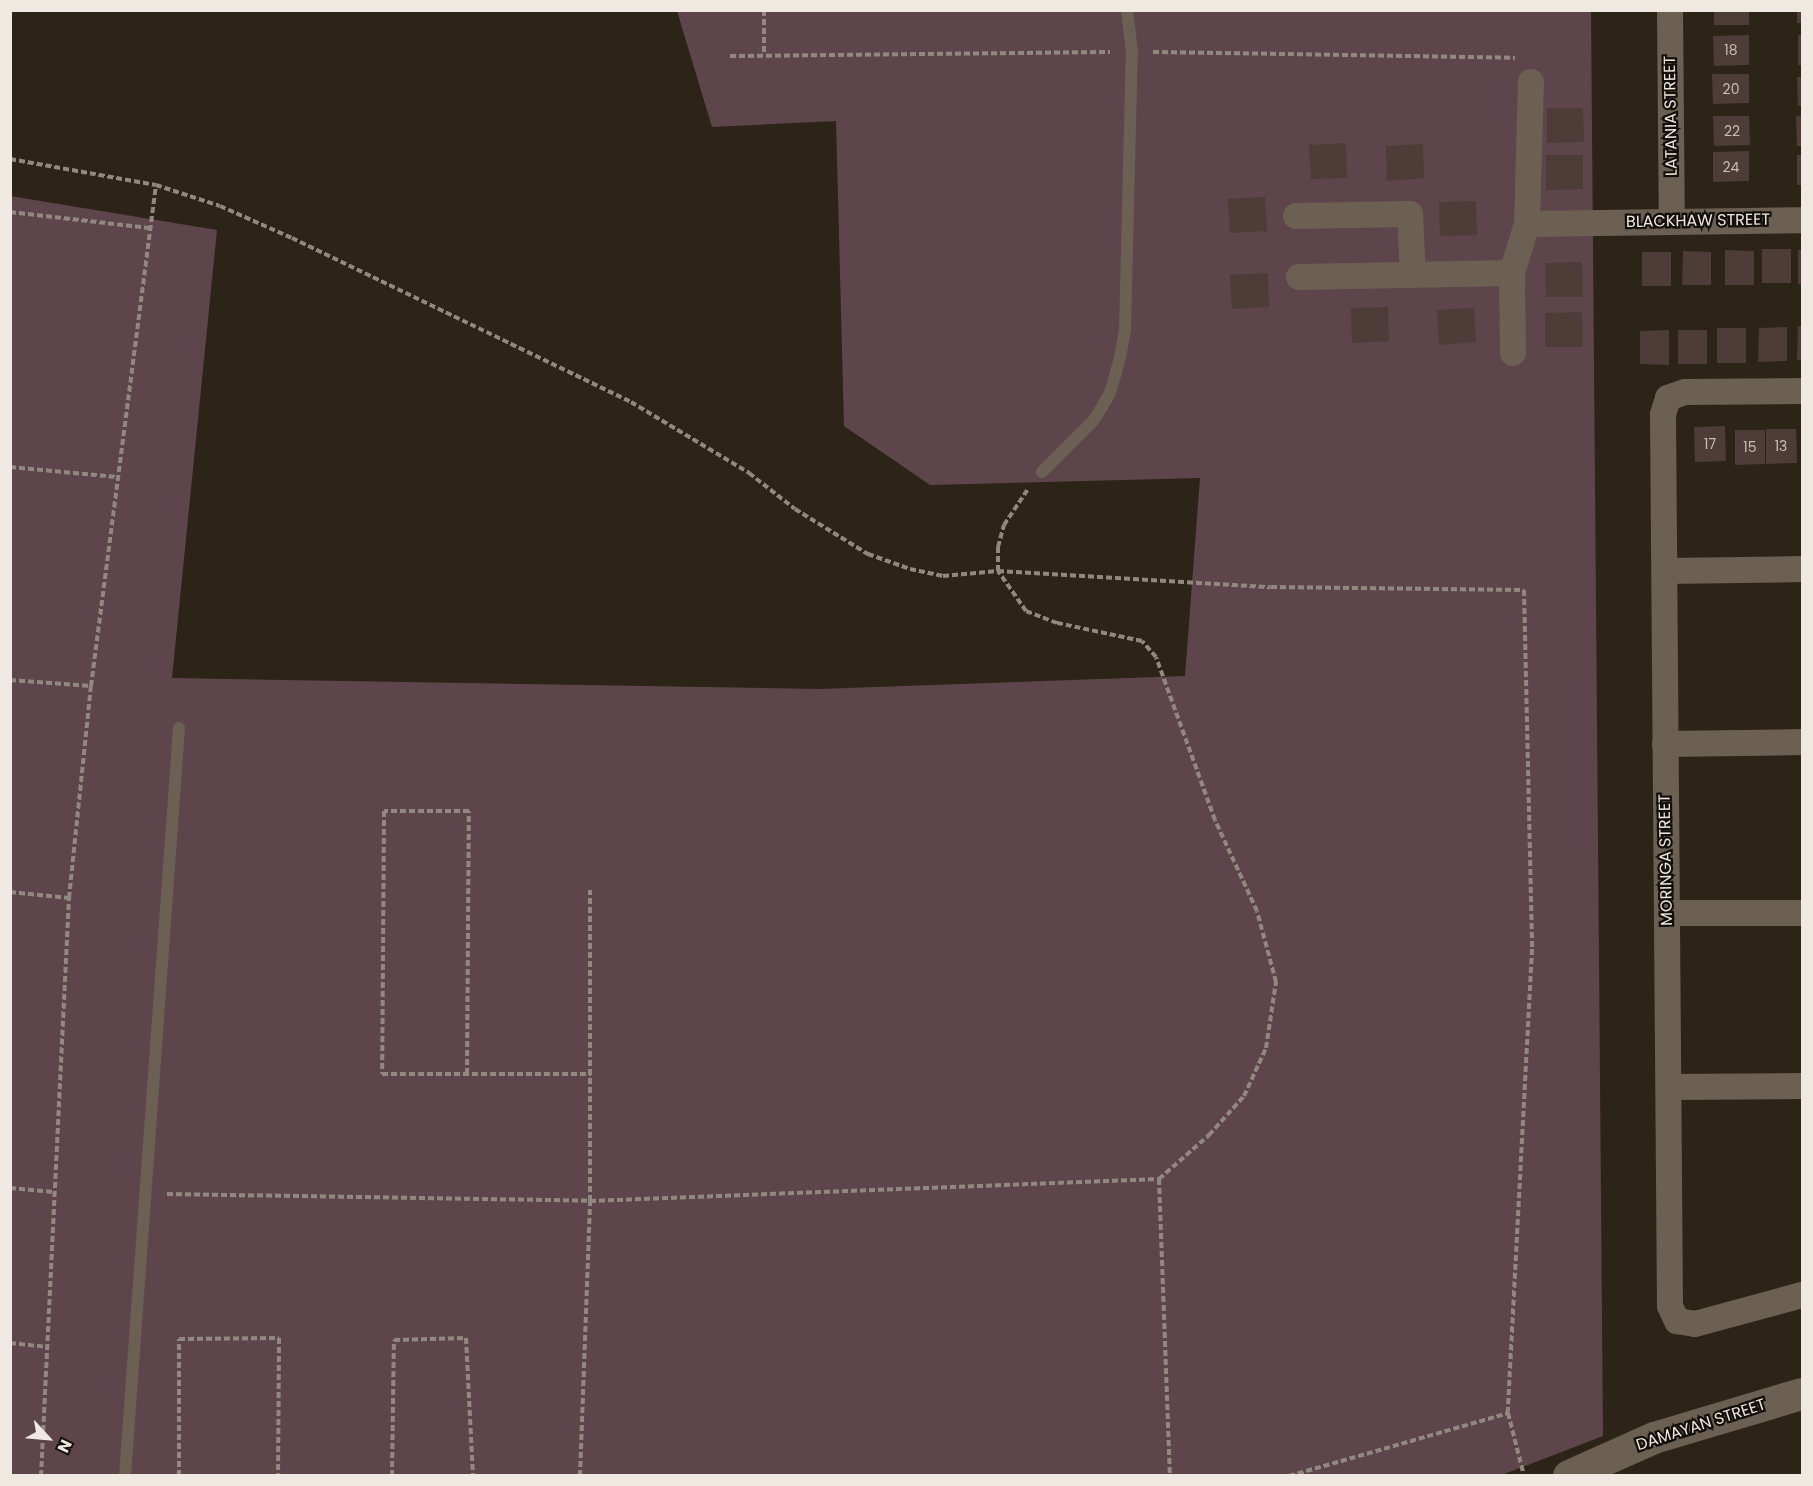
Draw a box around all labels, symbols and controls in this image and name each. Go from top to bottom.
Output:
house number: 18 [1724,42,1738,58]
street label: LATANIA STREET [1660,56,1682,176]
house number: 20 [1723,81,1739,97]
house number: 22 [1724,123,1740,139]
house number: 24 [1723,159,1739,175]
street label: BLACKHAW STREET [1626,210,1770,232]
house number: 17 [1704,436,1716,452]
house number: 13 [1775,438,1787,454]
house number: 15 [1743,439,1757,455]
street label: MORINGA STREET [1655,794,1677,926]
street label: DAMAYAN STREET [1634,1395,1768,1455]
north arrow [18,1408,78,1468]
text: N [52,1436,78,1457]

